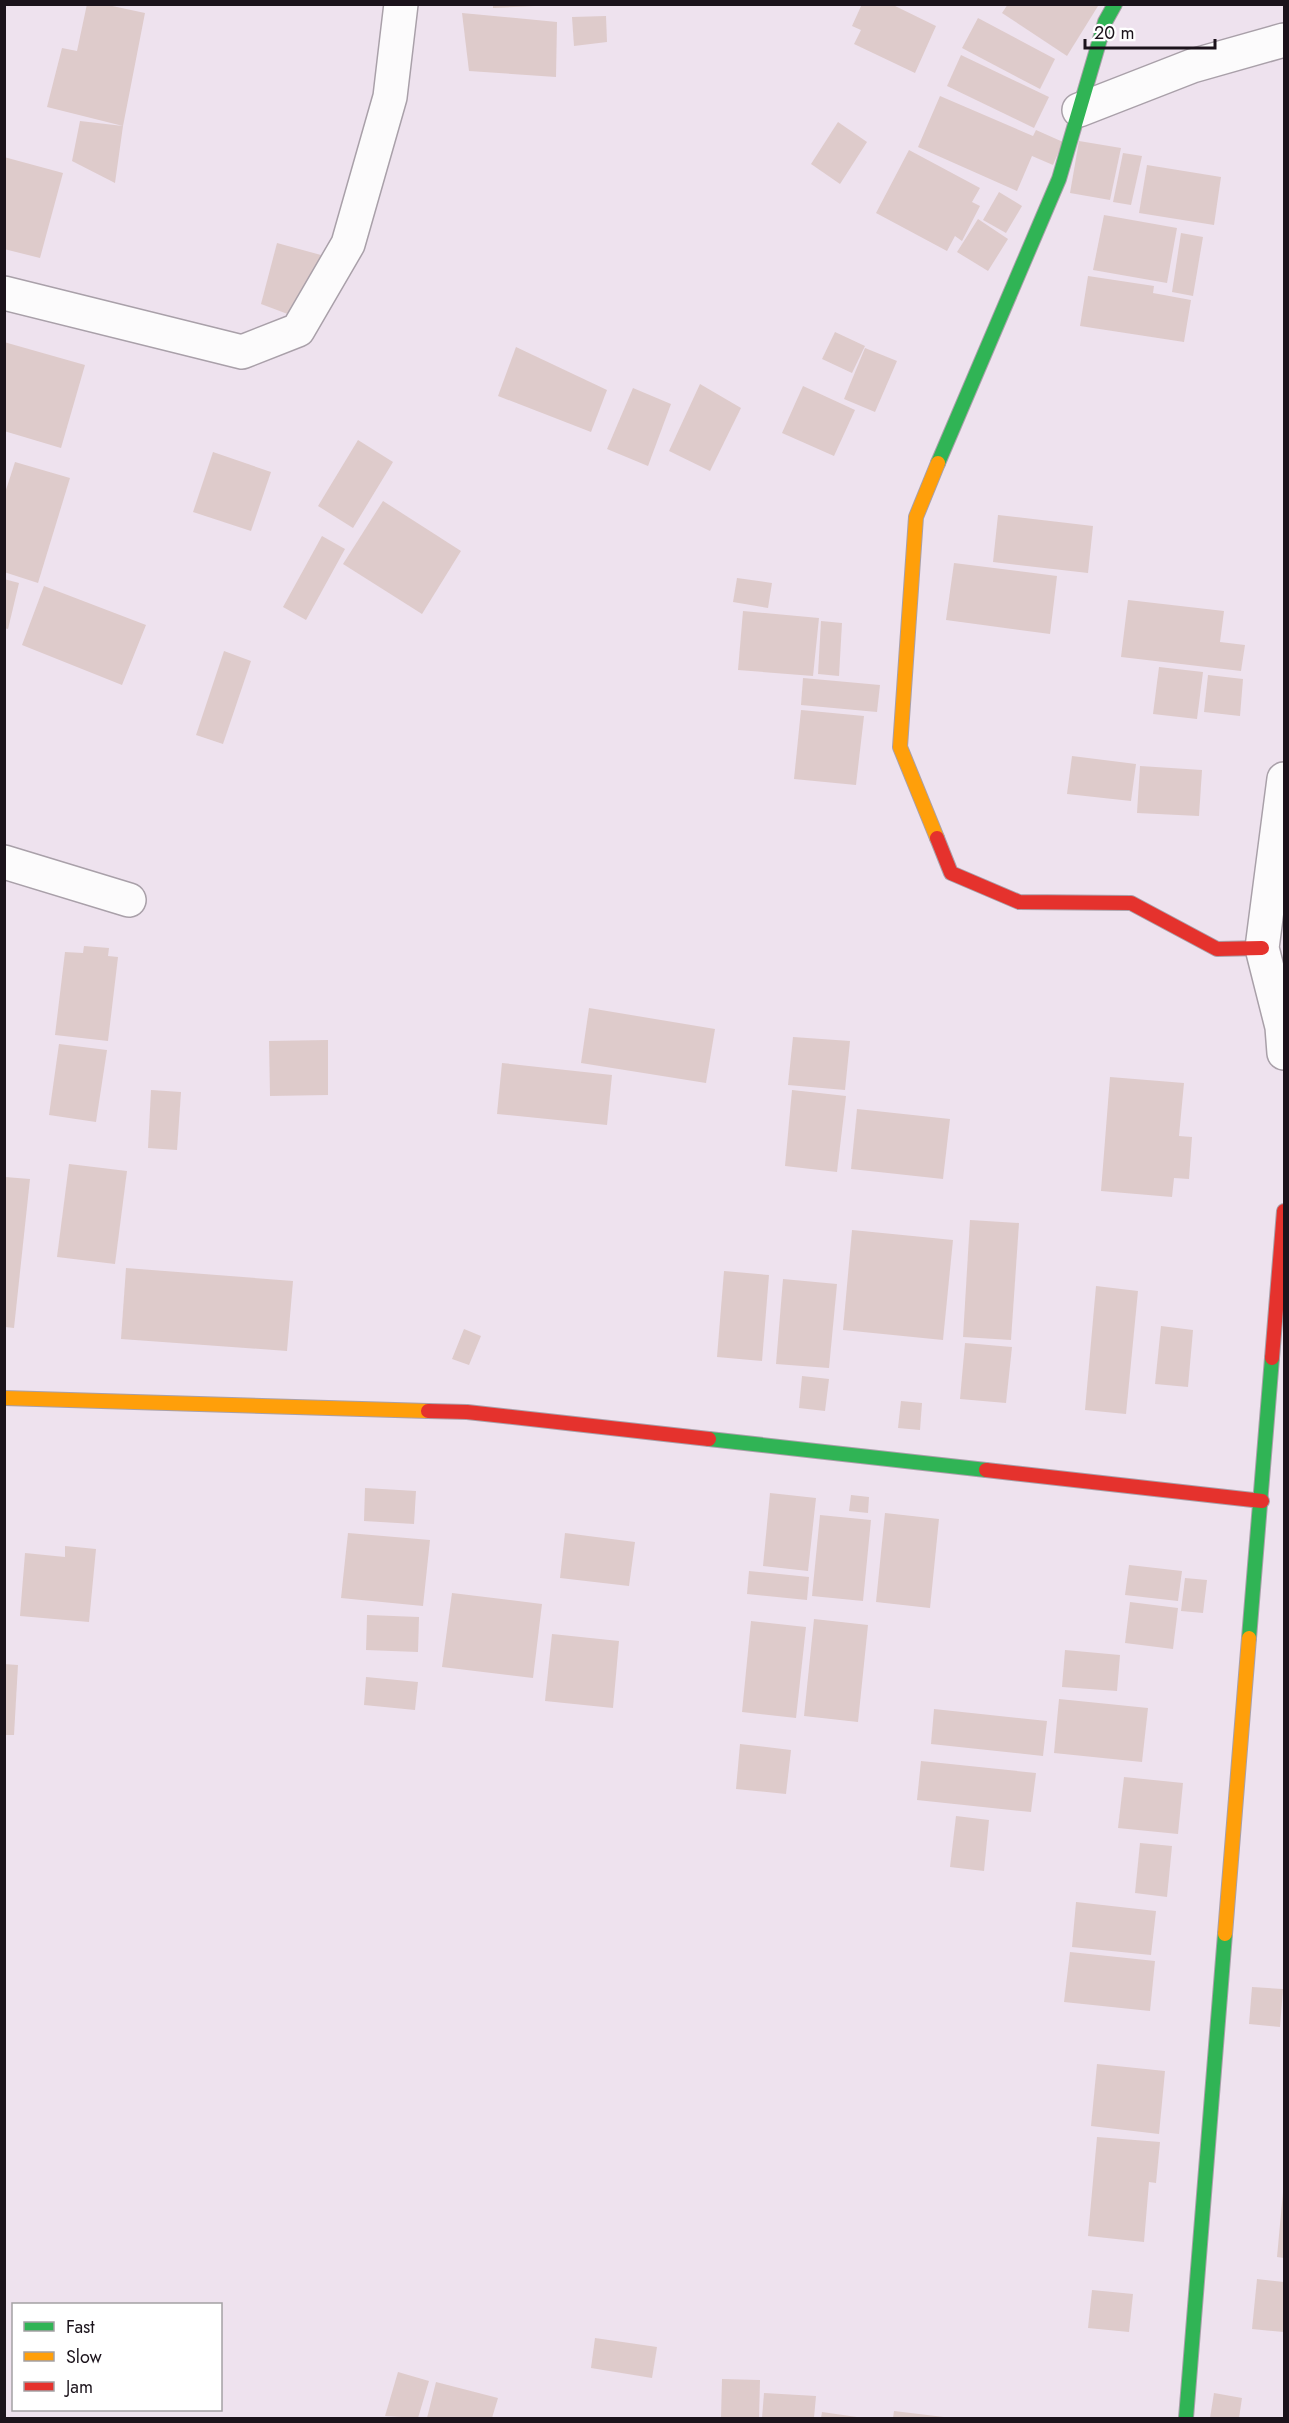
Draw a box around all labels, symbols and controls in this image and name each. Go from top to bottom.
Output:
scale bar [1085,12,1216,50]
text: 20 m [1094,20,1134,46]
legend [12,2303,222,2411]
text: Fast [66,2314,95,2340]
text: Slow [66,2344,103,2370]
text: Jam [64,2374,93,2400]

